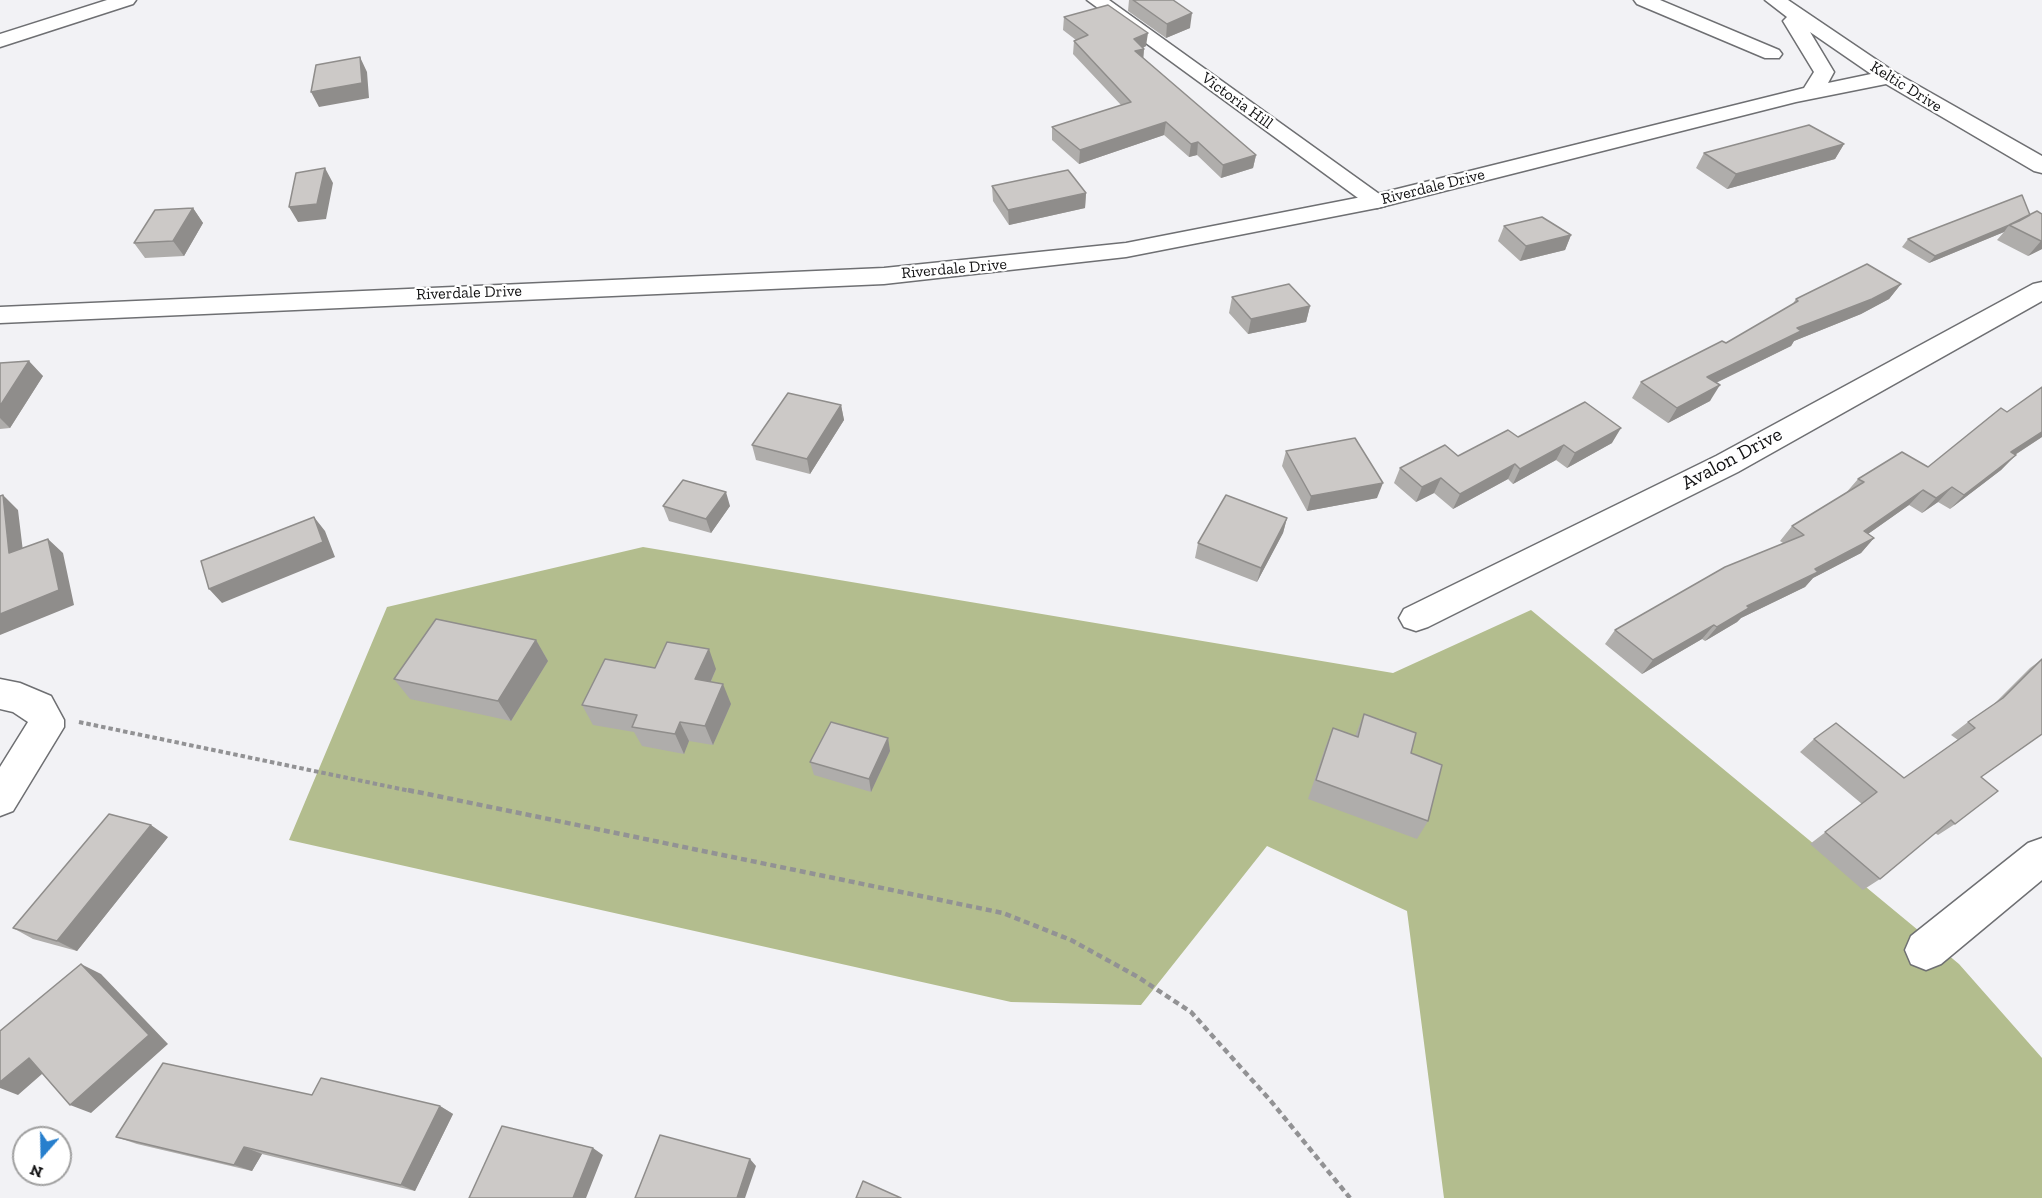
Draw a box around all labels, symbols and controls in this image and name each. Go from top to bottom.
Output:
street label: Keltic Drive [1867,57,1945,117]
street label: Victoria Hill [1198,69,1276,133]
street label: Riverdale Drive [1379,165,1487,209]
street label: Riverdale Drive [900,255,1008,283]
street label: Riverdale Drive [416,282,522,304]
street label: Avalon Drive [1678,422,1786,496]
north arrow [12,1126,72,1186]
text: N [27,1160,45,1183]

